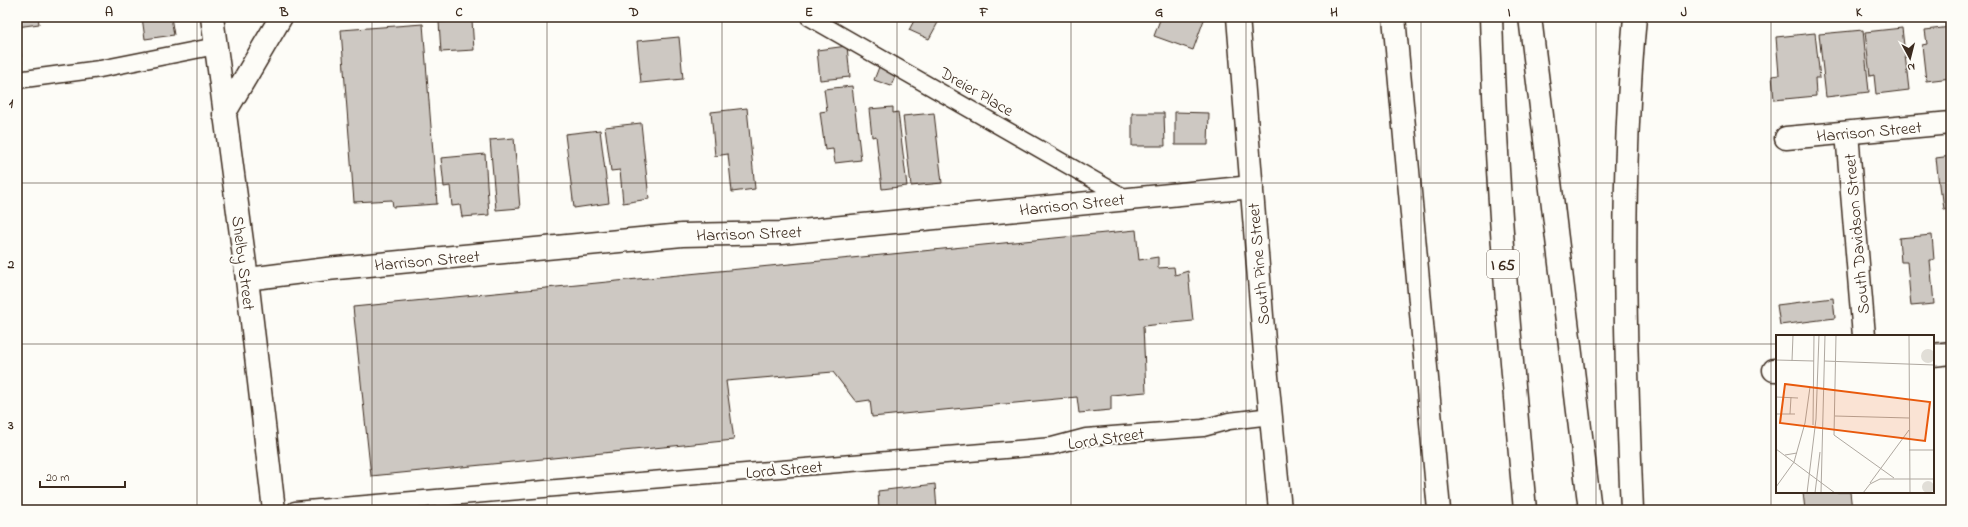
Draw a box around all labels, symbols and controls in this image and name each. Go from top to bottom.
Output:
text: A [105,3,113,22]
text: B [279,3,289,22]
text: C [455,3,463,22]
text: D [628,3,639,22]
text: E [805,3,813,22]
text: F [979,3,989,22]
text: G [1155,3,1163,22]
text: H [1330,3,1338,22]
text: I [1507,3,1511,22]
text: J [1681,3,1687,22]
text: K [1856,3,1863,22]
north arrow [1890,38,1930,78]
text: N [1906,59,1916,75]
street label: Dreier Place [934,61,1018,124]
text: 1 [9,94,14,113]
street label: Harrison Street [1815,115,1923,150]
street label: South Davidson Street [1838,152,1877,315]
street label: Harrison Street [1018,188,1126,223]
street label: South Pine Street [1242,202,1277,326]
street label: Shelby Street [223,215,261,312]
street label: Harrison Street [696,220,803,249]
street label: Harrison Street [373,244,481,279]
road number: I 65 [1487,250,1519,278]
text: 2 [7,255,15,274]
inset map [1776,335,1934,493]
text: 3 [7,416,14,435]
street label: Lord Street [1066,422,1146,457]
street label: Lord Street [745,455,824,486]
scale bar [40,463,125,489]
text: 20 m [46,469,69,487]

